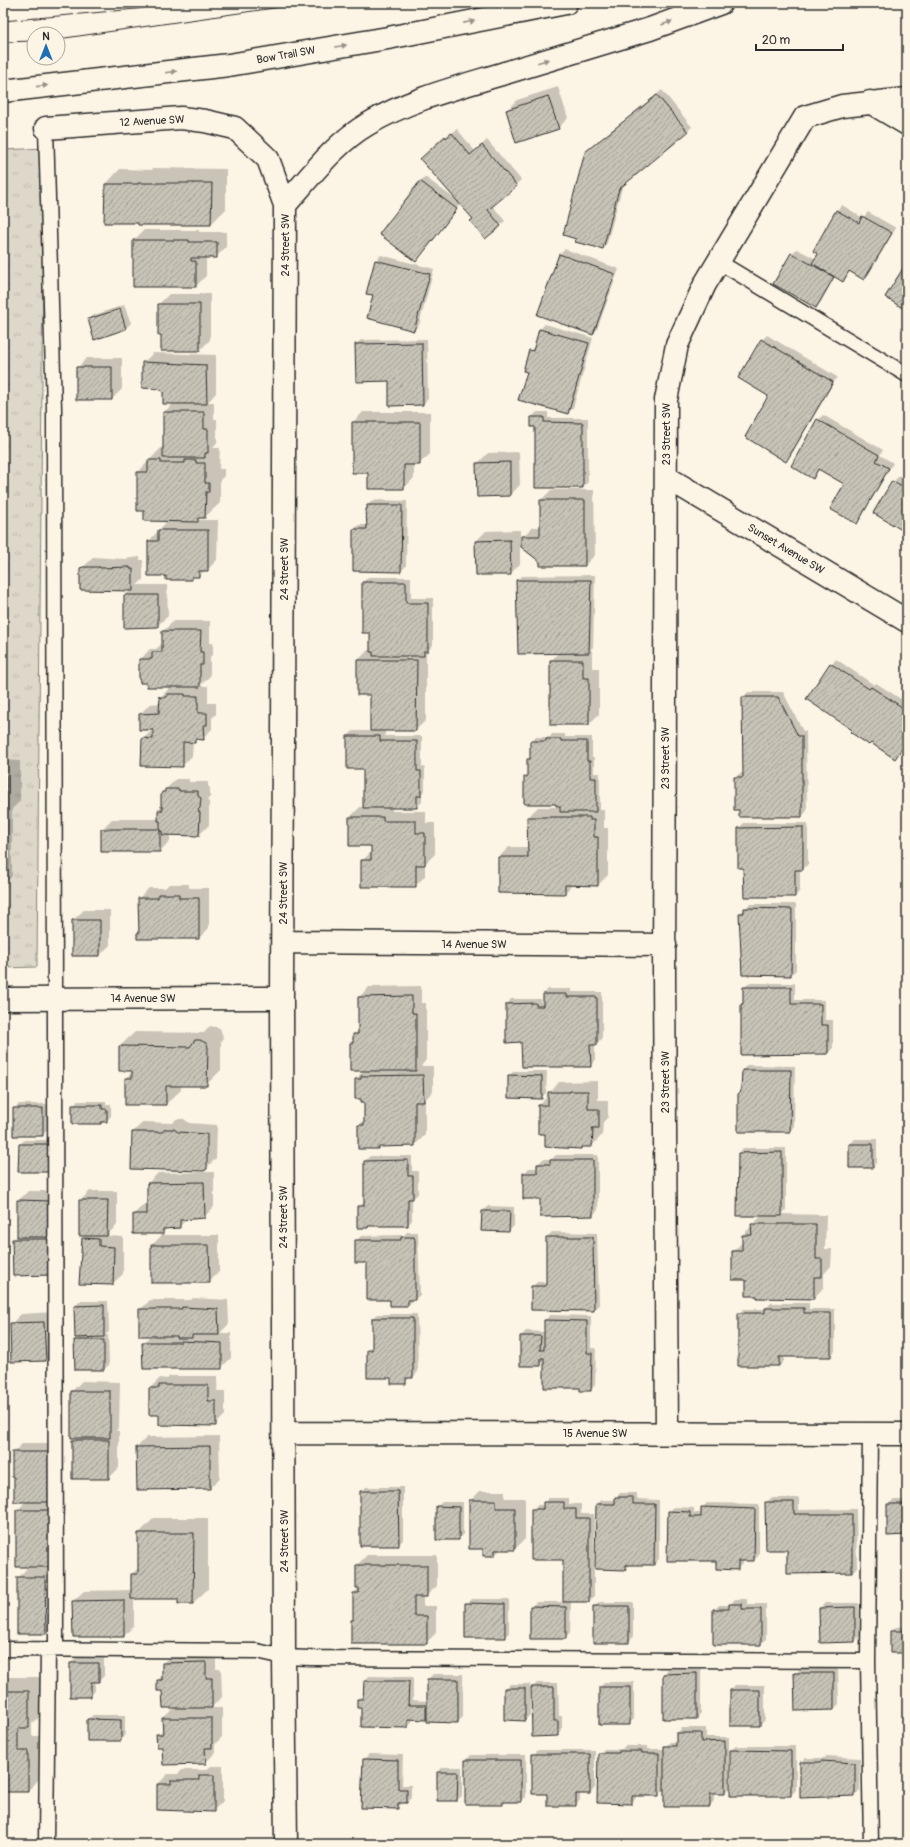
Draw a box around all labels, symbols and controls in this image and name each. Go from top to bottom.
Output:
one-way arrow [463,19,475,25]
one-way arrow [661,19,673,25]
north arrow [26,26,66,66]
scale bar [756,26,843,52]
text: N [42,30,50,43]
text: 20 m [762,33,791,48]
street label: Bow Trail SW [256,43,316,67]
one-way arrow [335,43,347,49]
one-way arrow [537,58,549,64]
one-way arrow [165,68,177,75]
one-way arrow [36,83,48,90]
street label: 12 Avenue SW [119,113,185,129]
street label: 24 Street SW [279,214,292,276]
street label: 23 Street SW [660,403,673,465]
street label: Sunset Avenue SW [745,521,827,577]
street label: 24 Street SW [278,538,291,600]
street label: 23 Street SW [659,727,672,789]
street label: 24 Street SW [277,862,290,924]
street label: 14 Avenue SW [441,938,507,951]
street label: 14 Avenue SW [110,992,176,1005]
street label: 23 Street SW [659,1051,672,1113]
street label: 24 Street SW [277,1186,290,1248]
street label: 15 Avenue SW [563,1427,627,1440]
street label: 24 Street SW [278,1510,291,1572]

